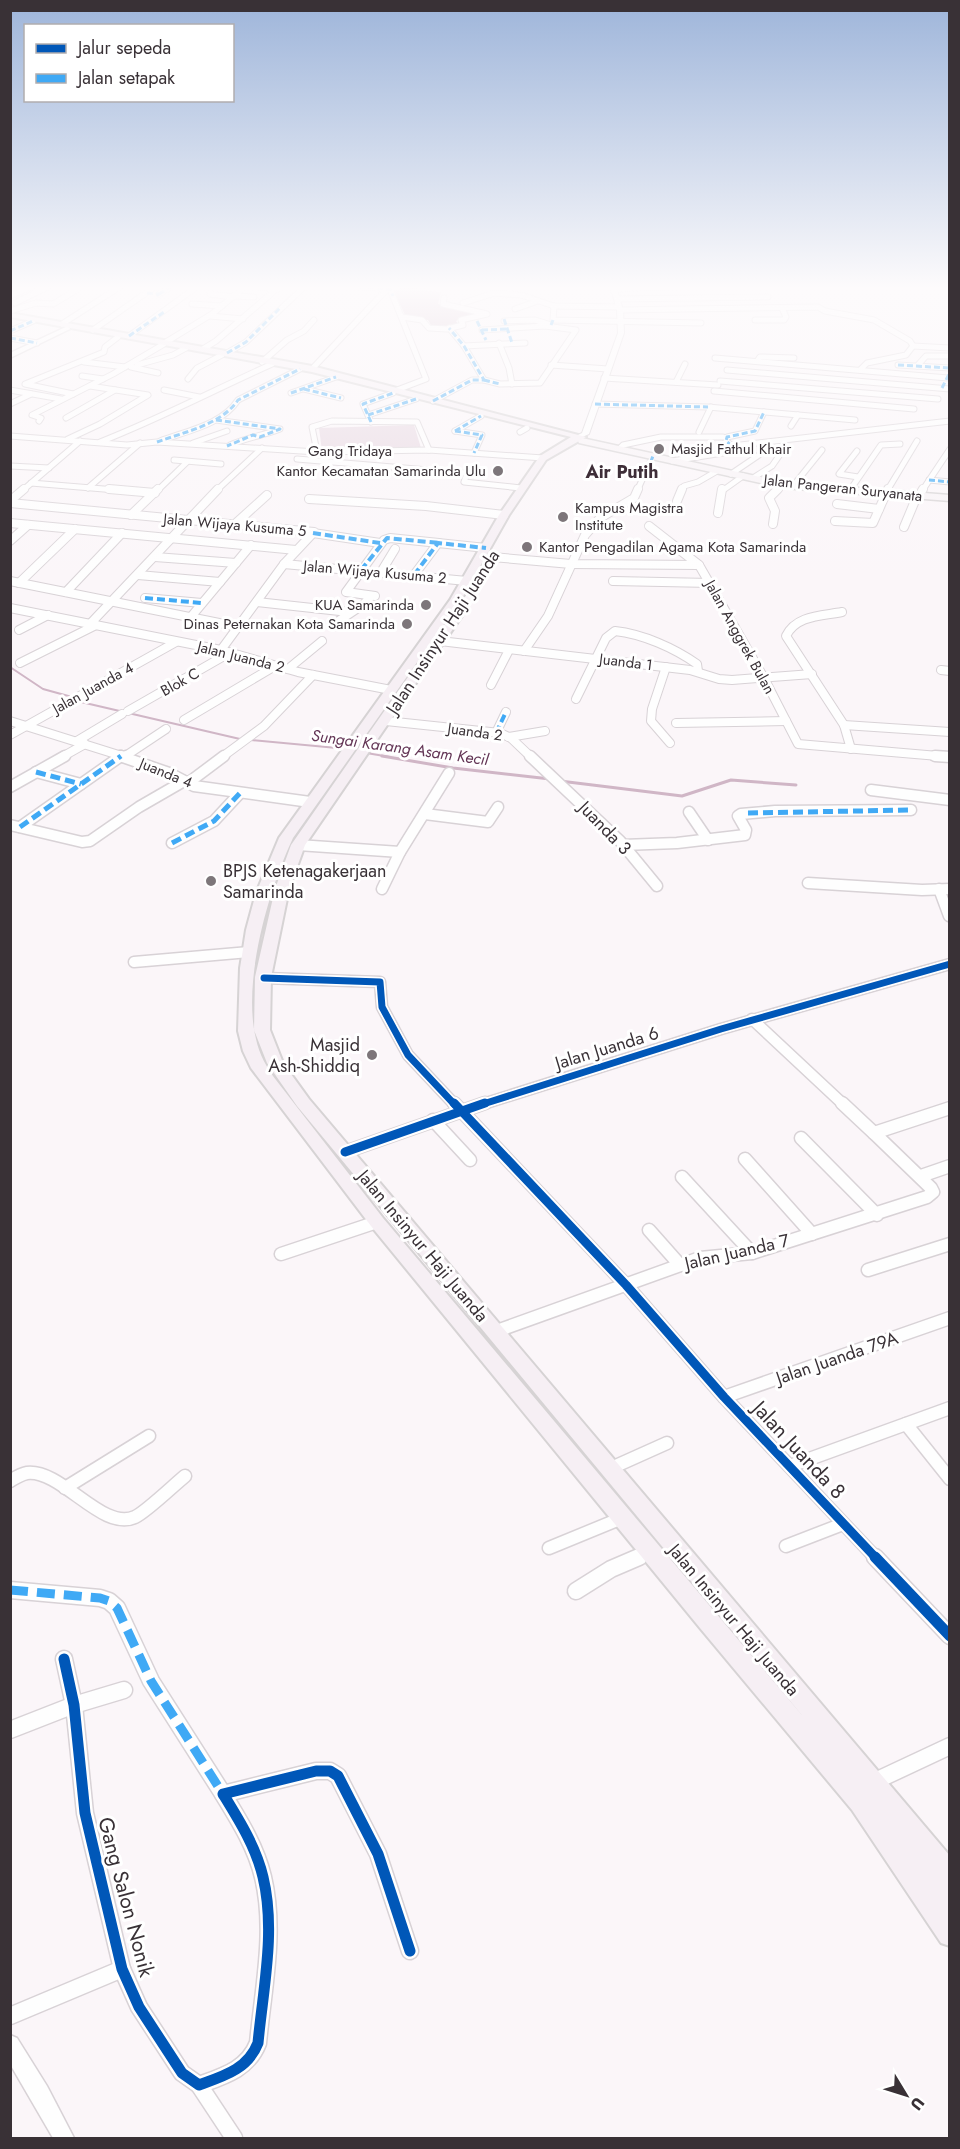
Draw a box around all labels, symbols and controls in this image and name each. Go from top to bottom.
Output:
legend [24,24,234,102]
text: Jalur sepeda [76,35,171,61]
text: Jalan setapak [76,65,175,91]
place label: Masjid Fathul Khair [671,438,792,460]
street label: Gang Tridaya [308,440,392,462]
marker: Masjid Fathul Khair [652,442,666,456]
district label: Air Putih [584,459,659,485]
place label: Kantor Kecamatan Samarinda Ulu [277,460,486,482]
marker: Kantor Kecamatan Samarinda Ulu [491,464,505,478]
street label: Jalan Pangeran Suryanata [761,469,923,507]
place label: Kampus Magistra Institute [575,497,683,536]
street label: Jalan Wijaya Kusuma 5 [161,508,307,542]
marker: Kampus Magistra Institute [556,510,570,524]
place label: Kantor Pengadilan Agama Kota Samarinda [539,536,806,558]
marker: Kantor Pengadilan Agama Kota Samarinda [520,540,534,554]
street label: Jalan Insinyur Haji Juanda [379,545,506,721]
street label: Jalan Wijaya Kusuma 2 [301,555,447,589]
street label: Jalan Anggrek Bulan [699,574,780,698]
place label: KUA Samarinda [315,594,414,616]
marker: KUA Samarinda [419,598,433,612]
place label: Dinas Peternakan Kota Samarinda [183,613,395,635]
marker: Dinas Peternakan Kota Samarinda [400,617,414,631]
street label: Jalan Juanda 2 [193,635,287,678]
street label: Juanda 1 [596,648,654,676]
street label: Jalan Juanda 4 [47,657,138,720]
street label: Blok C [157,662,203,702]
street label: Juanda 2 [444,717,504,747]
water label: Sungai Karang Asam Kecil [310,724,491,772]
street label: Juanda 4 [134,752,196,794]
street label: Juanda 3 [571,794,637,861]
place label: BPJS Ketenagakerjaan Samarinda [223,858,386,905]
marker: BPJS Ketenagakerjaan Samarinda [204,874,218,888]
street label: Jalan Juanda 6 [550,1020,662,1077]
place label: Masjid Ash-Shiddiq [268,1032,360,1079]
marker: Masjid Ash-Shiddiq [365,1048,379,1062]
street label: Jalan Insinyur Haji Juanda [350,1163,495,1328]
street label: Jalan Juanda 7 [680,1227,792,1277]
street label: Jalan Juanda 79A [771,1325,902,1392]
street label: Jalan Juanda 8 [744,1392,852,1506]
street label: Jalan Insinyur Haji Juanda [661,1537,806,1702]
street label: Gang Salon Nonik [90,1814,162,1981]
north arrow [876,2065,936,2125]
text: U [905,2092,930,2115]

